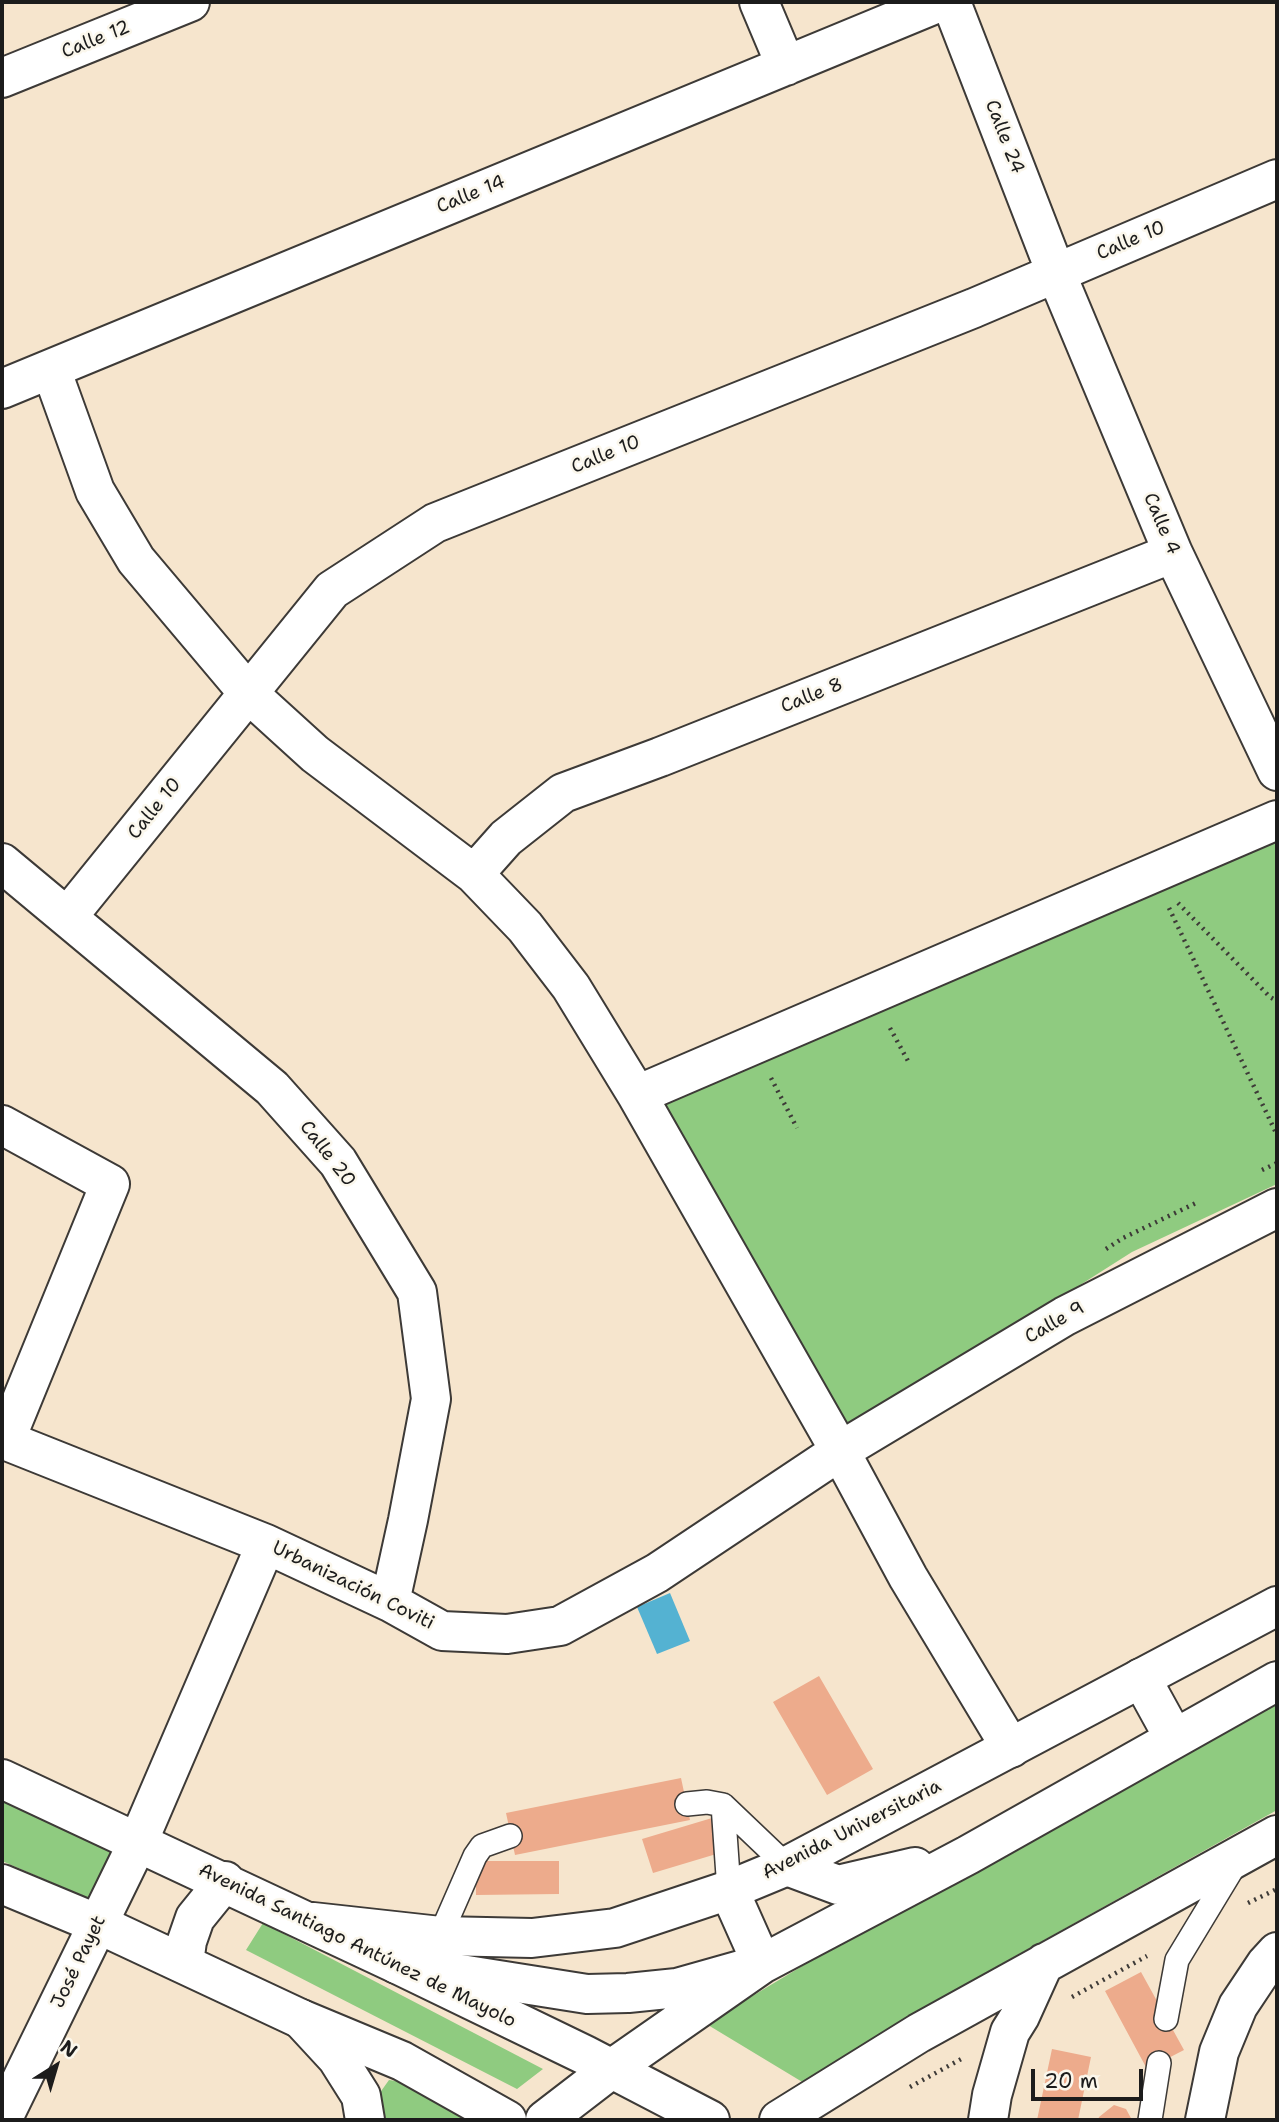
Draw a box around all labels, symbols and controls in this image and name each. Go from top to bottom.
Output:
street label: Calle 12 [58,16,134,64]
street label: Calle 24 [980,97,1028,177]
street label: Calle 14 [433,171,509,219]
street label: Calle 10 [1093,216,1169,266]
street label: Calle 10 [568,431,644,479]
street label: Calle 4 [1138,490,1184,558]
street label: Calle 8 [778,673,846,719]
street label: Calle 10 [123,774,187,844]
street label: Calle 20 [294,1116,360,1192]
street label: Calle 9 [1021,1297,1089,1349]
street label: Urbanización Coviti [268,1537,438,1635]
street label: Avenida Universitaria [759,1775,945,1885]
street label: Avenida Santiago Antúnez de Mayolo [195,1859,519,2033]
street label: José Payet [47,1912,111,2012]
north arrow [21,2031,91,2101]
text: N [55,2034,82,2063]
scale bar [1034,2056,1146,2100]
text: 20 m [1044,2067,1098,2095]

